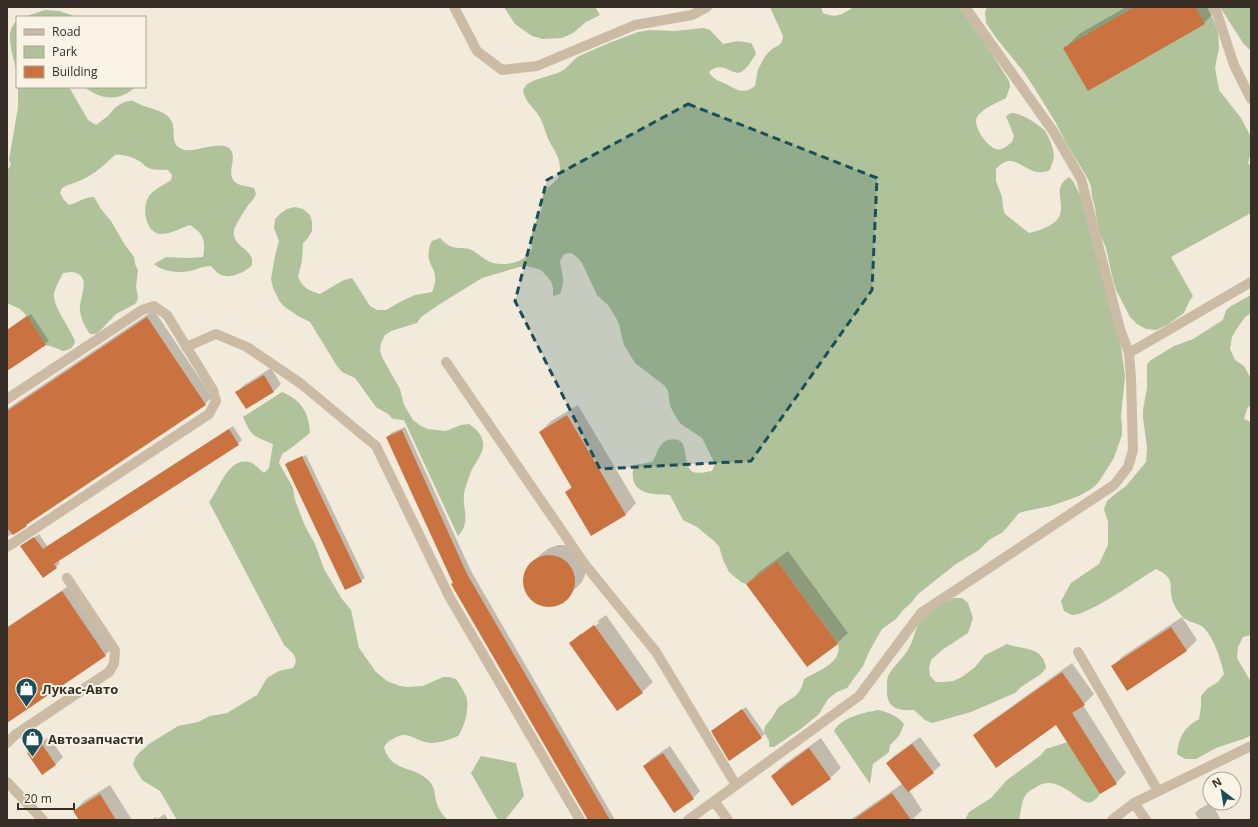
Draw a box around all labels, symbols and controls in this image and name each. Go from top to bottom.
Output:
legend [16,16,146,88]
text: Road [52,23,81,40]
text: Park [52,43,78,60]
text: Building [52,63,98,80]
shop icon: Лукас-Авто [14,676,40,709]
place label: Лукас-Авто [42,680,118,698]
shop icon: Автозапчасти [19,726,45,759]
place label: Автозапчасти [48,730,144,748]
north arrow [1202,771,1242,811]
text: N [1209,773,1224,791]
scale bar [18,785,74,811]
text: 20 m [24,790,52,807]

